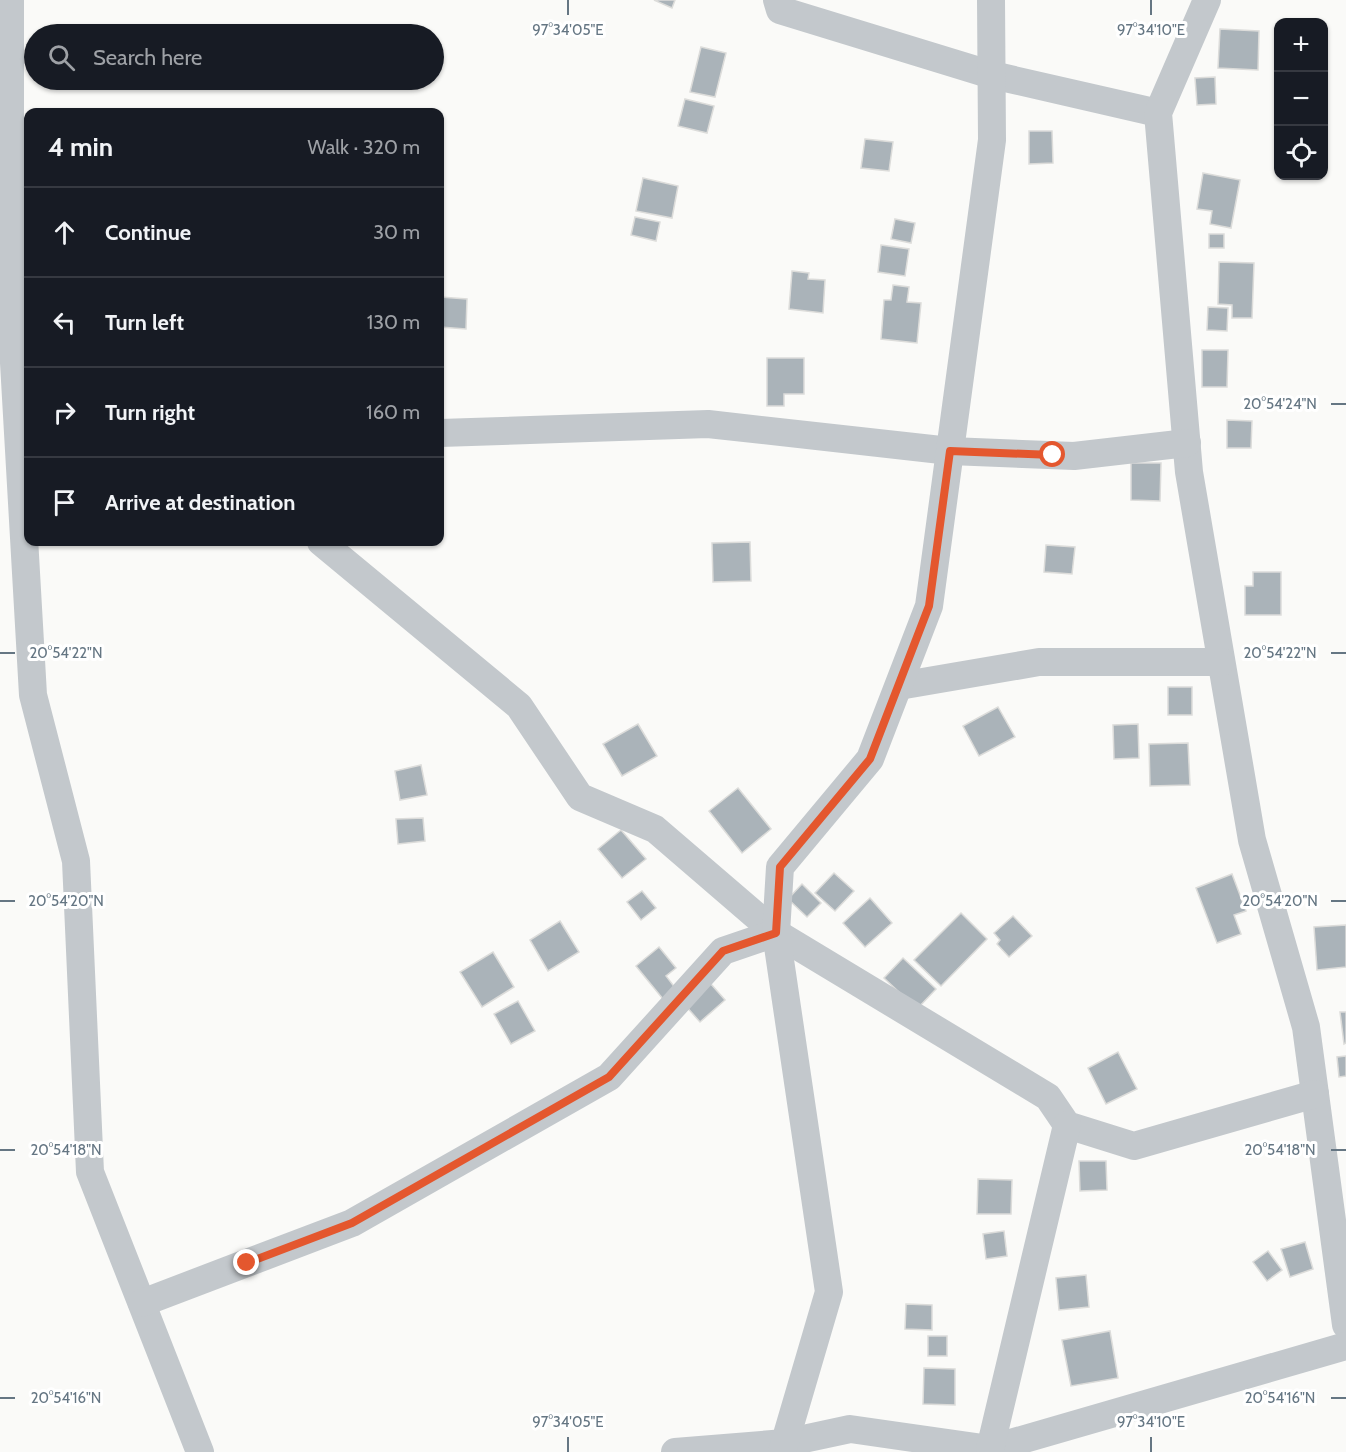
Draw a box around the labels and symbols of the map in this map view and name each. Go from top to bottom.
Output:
text: 97°34'05"E [532,21,604,39]
text: 97°34'10"E [1117,21,1185,39]
text: 20°54'24"N [1243,395,1317,413]
route start [1039,441,1065,467]
text: 20°54'22"N [30,644,103,662]
text: 20°54'22"N [1244,644,1317,662]
text: 20°54'20"N [28,892,104,910]
text: 20°54'20"N [1242,892,1318,910]
text: 20°54'18"N [30,1141,102,1159]
text: 20°54'18"N [1244,1141,1316,1159]
route end [233,1249,259,1275]
text: 20°54'16"N [31,1389,101,1407]
text: 20°54'16"N [1245,1389,1315,1407]
text: 97°34'05"E [532,1413,604,1431]
text: 97°34'10"E [1117,1413,1185,1431]

